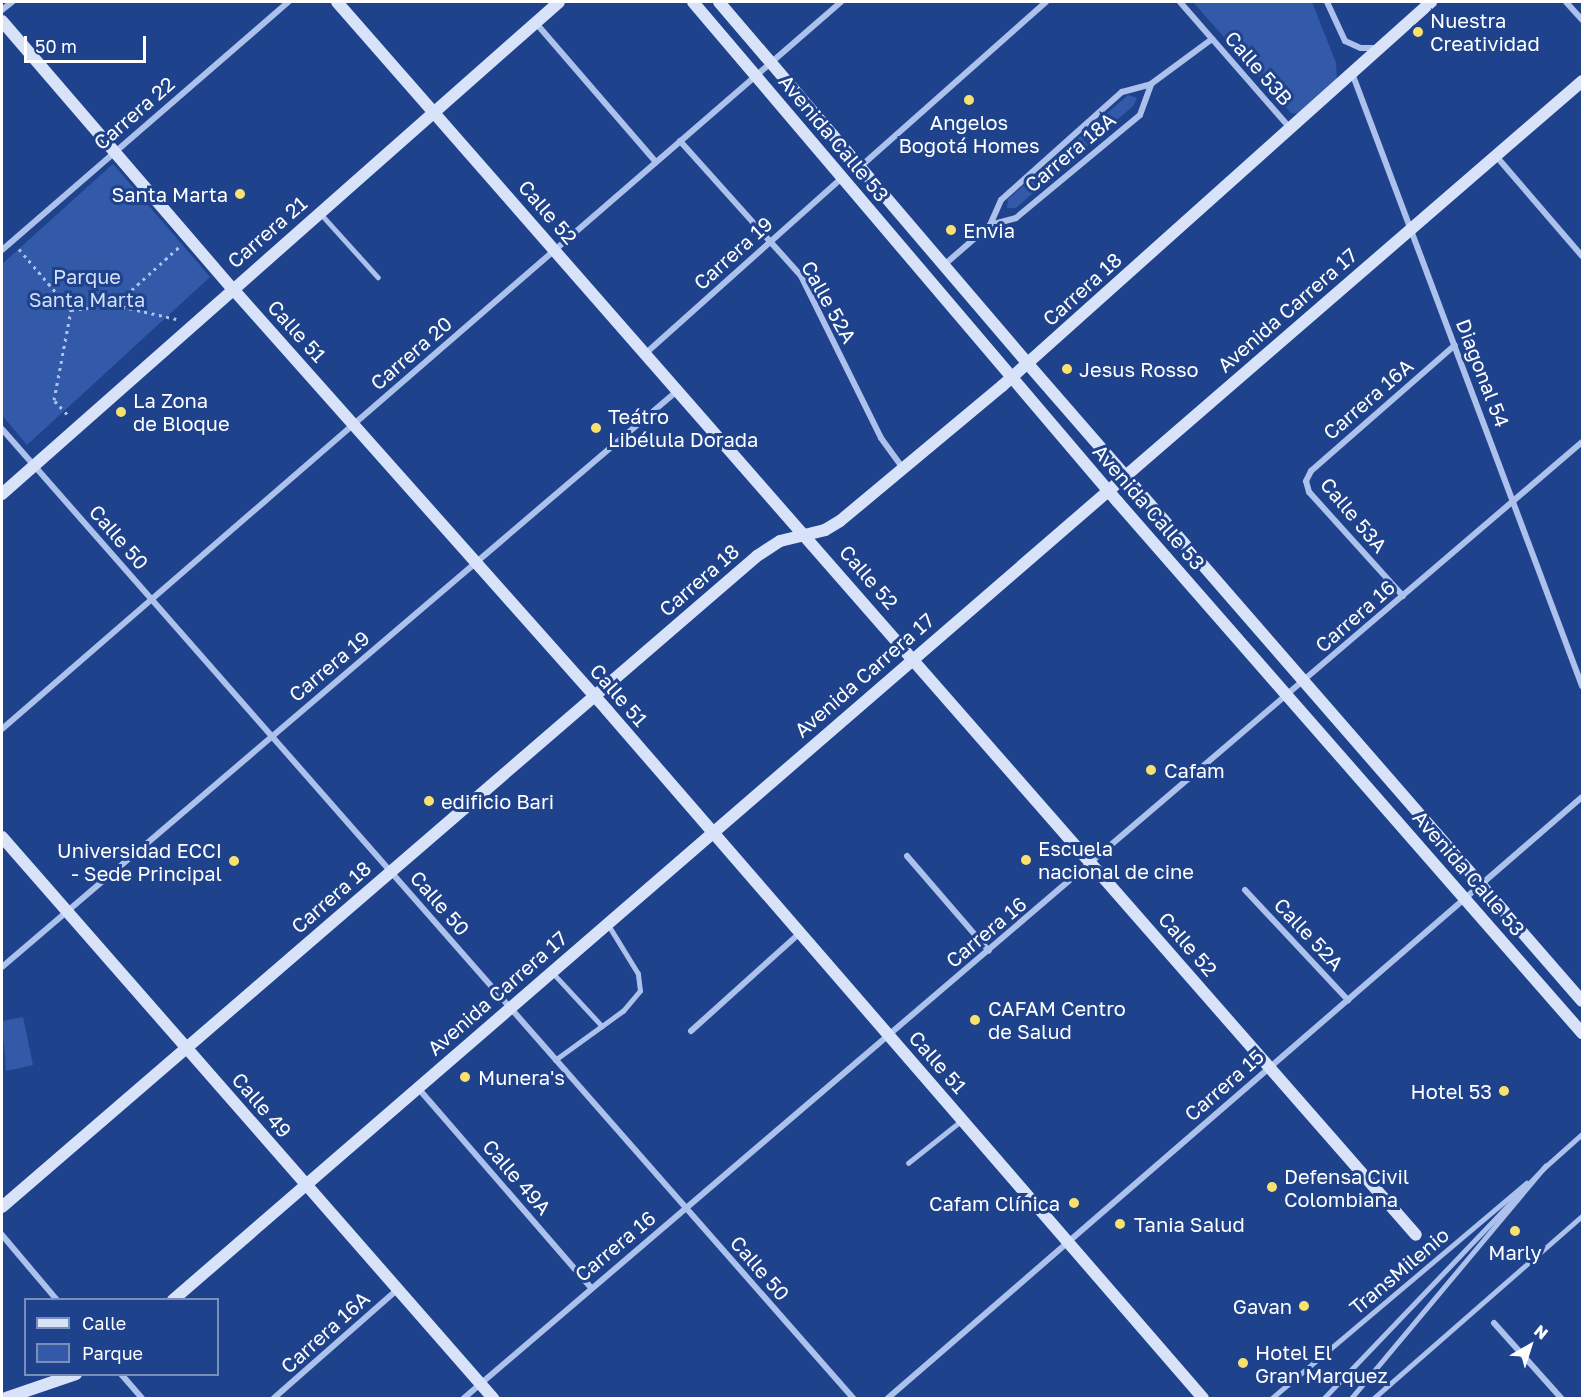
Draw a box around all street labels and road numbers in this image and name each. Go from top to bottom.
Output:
street label: Calle 53B [1220,26,1298,110]
street label: Avenida Calle 53 [774,70,894,206]
street label: Carrera 22 [89,71,179,155]
street label: Carrera 18A [1020,107,1120,197]
street label: Calle 52 [514,175,582,249]
street label: Carrera 21 [222,191,312,273]
street label: Carrera 19 [689,211,777,295]
street label: Avenida Carrera 17 [1212,243,1362,377]
street label: Carrera 18 [1038,247,1126,331]
street label: Calle 52A [797,257,861,347]
street label: Calle 51 [263,295,331,367]
street label: Carrera 20 [365,311,457,395]
street label: Diagonal 54 [1451,316,1515,430]
street label: Carrera 16A [1318,354,1418,444]
street label: Avenida Calle 53 [1088,439,1210,575]
street label: Calle 53A [1316,473,1392,557]
street label: Calle 50 [84,500,154,574]
street label: Carrera 18 [654,539,744,621]
street label: Calle 52 [835,540,903,614]
street label: Carrera 16 [1310,575,1400,657]
street label: Avenida Carrera 17 [789,608,939,742]
street label: Carrera 19 [284,625,374,707]
street label: Calle 51 [585,659,653,731]
street label: Avenida Calle 53 [1408,805,1530,941]
street label: Carrera 18 [286,856,376,938]
street label: Calle 50 [405,866,475,940]
street label: Carrera 16 [941,891,1031,973]
street label: Calle 52A [1269,893,1349,975]
street label: Calle 52 [1154,907,1222,981]
street label: Avenida Carrera 17 [422,926,572,1060]
street label: Calle 51 [904,1026,972,1098]
street label: Carrera 15 [1179,1044,1269,1126]
street label: Calle 49 [227,1068,297,1142]
street label: Calle 49A [478,1134,556,1220]
street label: Carrera 16 [570,1205,660,1287]
street label: TransMilenio [1344,1222,1454,1320]
street label: Calle 50 [725,1231,795,1305]
street label: Carrera 16A [276,1286,374,1378]

